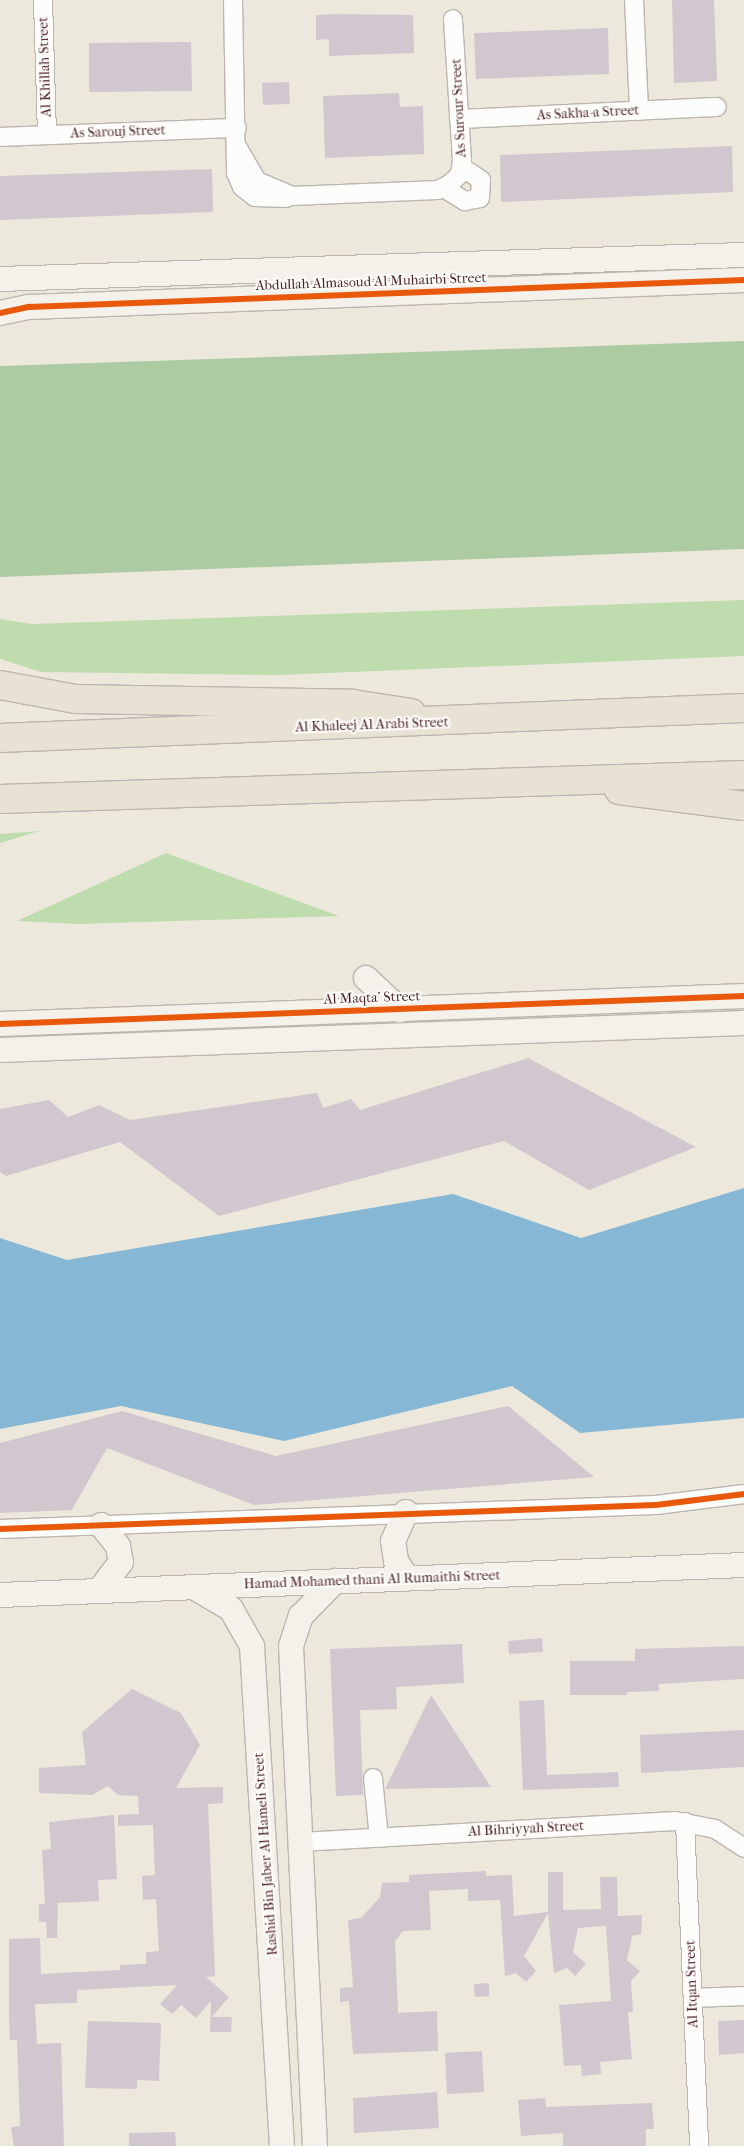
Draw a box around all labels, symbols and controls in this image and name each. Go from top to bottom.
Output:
street label: Al Khillah Street [35,17,55,117]
street label: As Surour Street [448,58,470,158]
street label: As Sakha-a Street [536,102,640,124]
street label: As Sarouj Street [70,122,166,142]
street label: Abdullah Almasoud Al Muhairbi Street [255,270,487,294]
street label: Al Khaleej Al Arabi Street [295,714,449,736]
street label: Al Maqta' Street [323,988,421,1008]
street label: Hamad Mohamed thani Al Rumaithi Street [243,1567,501,1593]
street label: Rashid Bin Jaber Al Hameli Street [251,1752,281,1956]
street label: Al Bihriyyah Street [468,1818,584,1840]
street label: Al Itqan Street [682,1940,702,2028]

